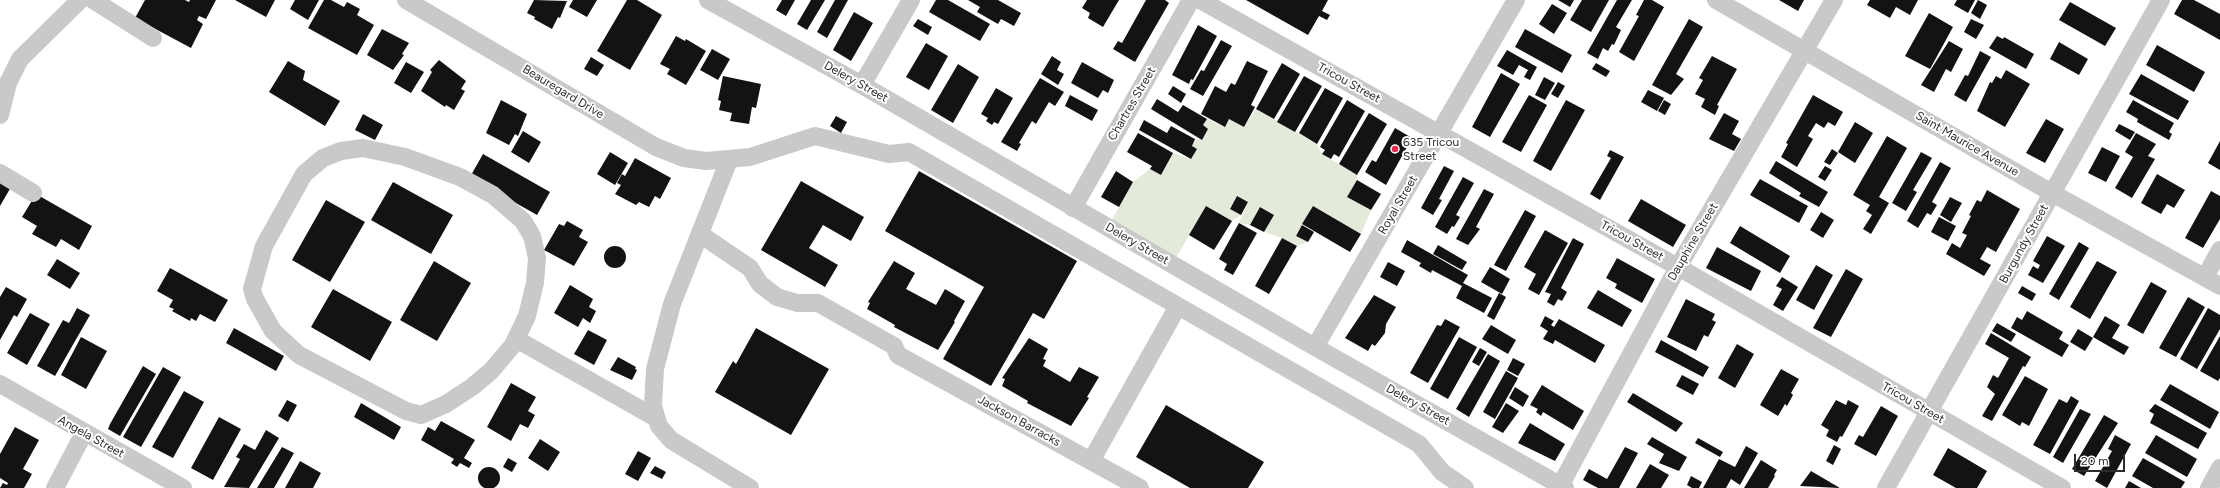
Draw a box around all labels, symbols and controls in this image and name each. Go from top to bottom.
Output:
street label: Delery Street [821,59,891,105]
street label: Tricou Street [1315,60,1383,106]
street label: Beauregard Drive [520,62,606,122]
street label: Chartres Street [1105,65,1159,143]
street label: Saint Maurice Avenue [1913,109,2021,179]
place label: 635 Tricou Street [1403,135,1459,163]
marker: 635 Tricou Street [1390,144,1400,154]
street label: Royal Street [1375,173,1421,237]
street label: Dauphine Street [1665,201,1721,283]
street label: Burgundy Street [1996,202,2052,286]
street label: Tricou Street [1598,218,1666,264]
street label: Delery Street [1103,220,1171,268]
street label: Tricou Street [1879,379,1947,427]
street label: Delery Street [1383,382,1453,428]
street label: Jackson Barracks [975,392,1063,450]
street label: Angela Street [55,413,127,461]
scale bar [2076,446,2127,472]
text: 20 m [2081,454,2109,468]

